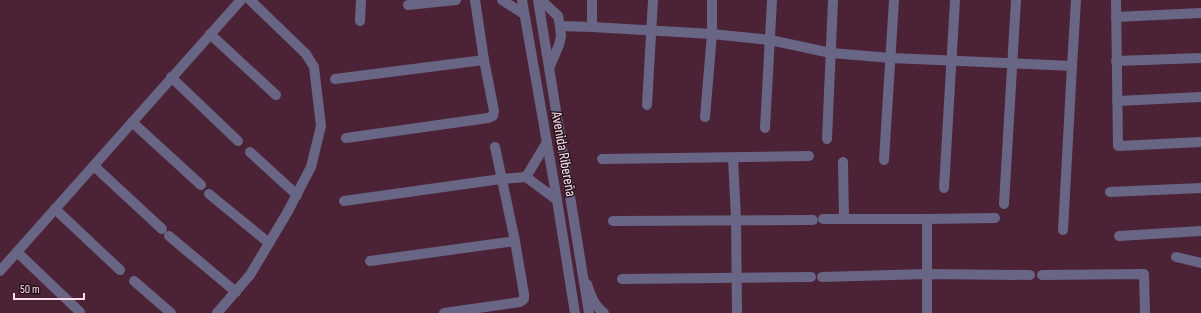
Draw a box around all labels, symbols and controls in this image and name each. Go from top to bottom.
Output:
street label: Avenida Ribereña [547,109,580,198]
scale bar [14,275,84,301]
text: 50 m [20,282,40,297]

